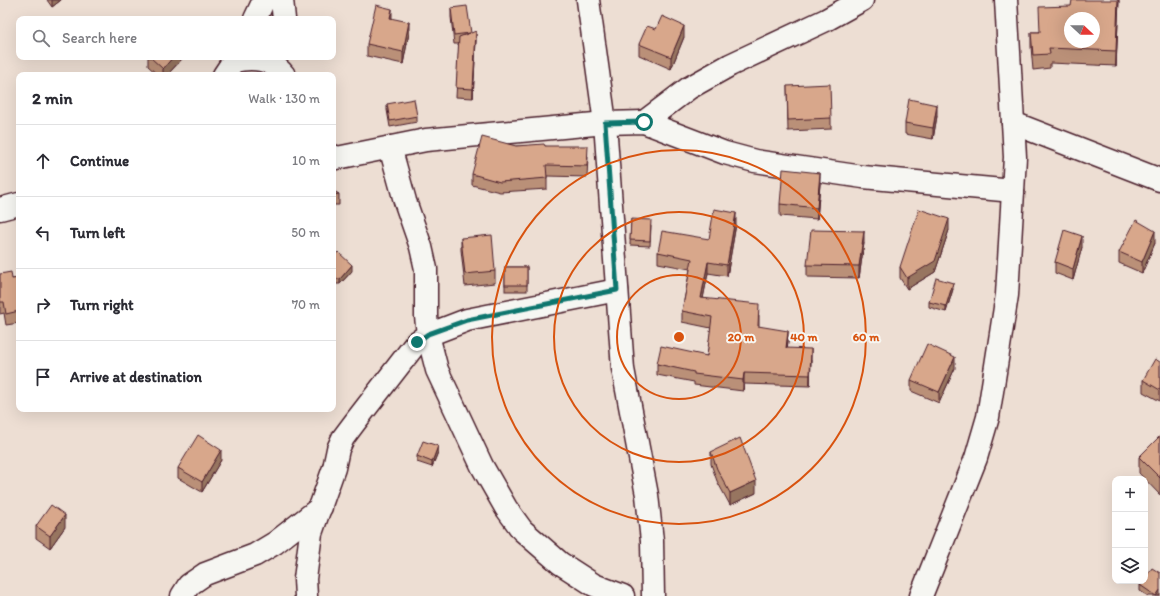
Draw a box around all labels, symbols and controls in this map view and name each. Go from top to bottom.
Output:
north arrow [1064,12,1100,48]
search box [16,16,336,60]
icon: search [30,27,52,49]
text: Search here [62,29,137,47]
text: 2 min [32,88,72,108]
text: Walk · 130 m [248,91,320,106]
route start [635,113,653,131]
icon: ahead [32,150,54,172]
text: Continue [70,152,129,170]
text: 10 m [292,153,320,168]
icon: left [32,222,54,244]
text: Turn left [70,224,125,242]
text: 50 m [291,225,320,240]
icon: right [32,294,54,316]
text: Turn right [70,296,134,314]
text: 70 m [292,297,320,312]
centre of rings [672,330,686,344]
text: 20 m [728,330,755,344]
text: 40 m [790,330,819,344]
text: 60 m [853,330,880,344]
route end [408,333,426,351]
icon: arrive [32,366,54,388]
text: Arrive at destination [70,368,202,386]
map controls [1112,476,1148,584]
button: + [1112,476,1148,512]
button: − [1112,512,1148,548]
button: layers [1112,548,1148,584]

